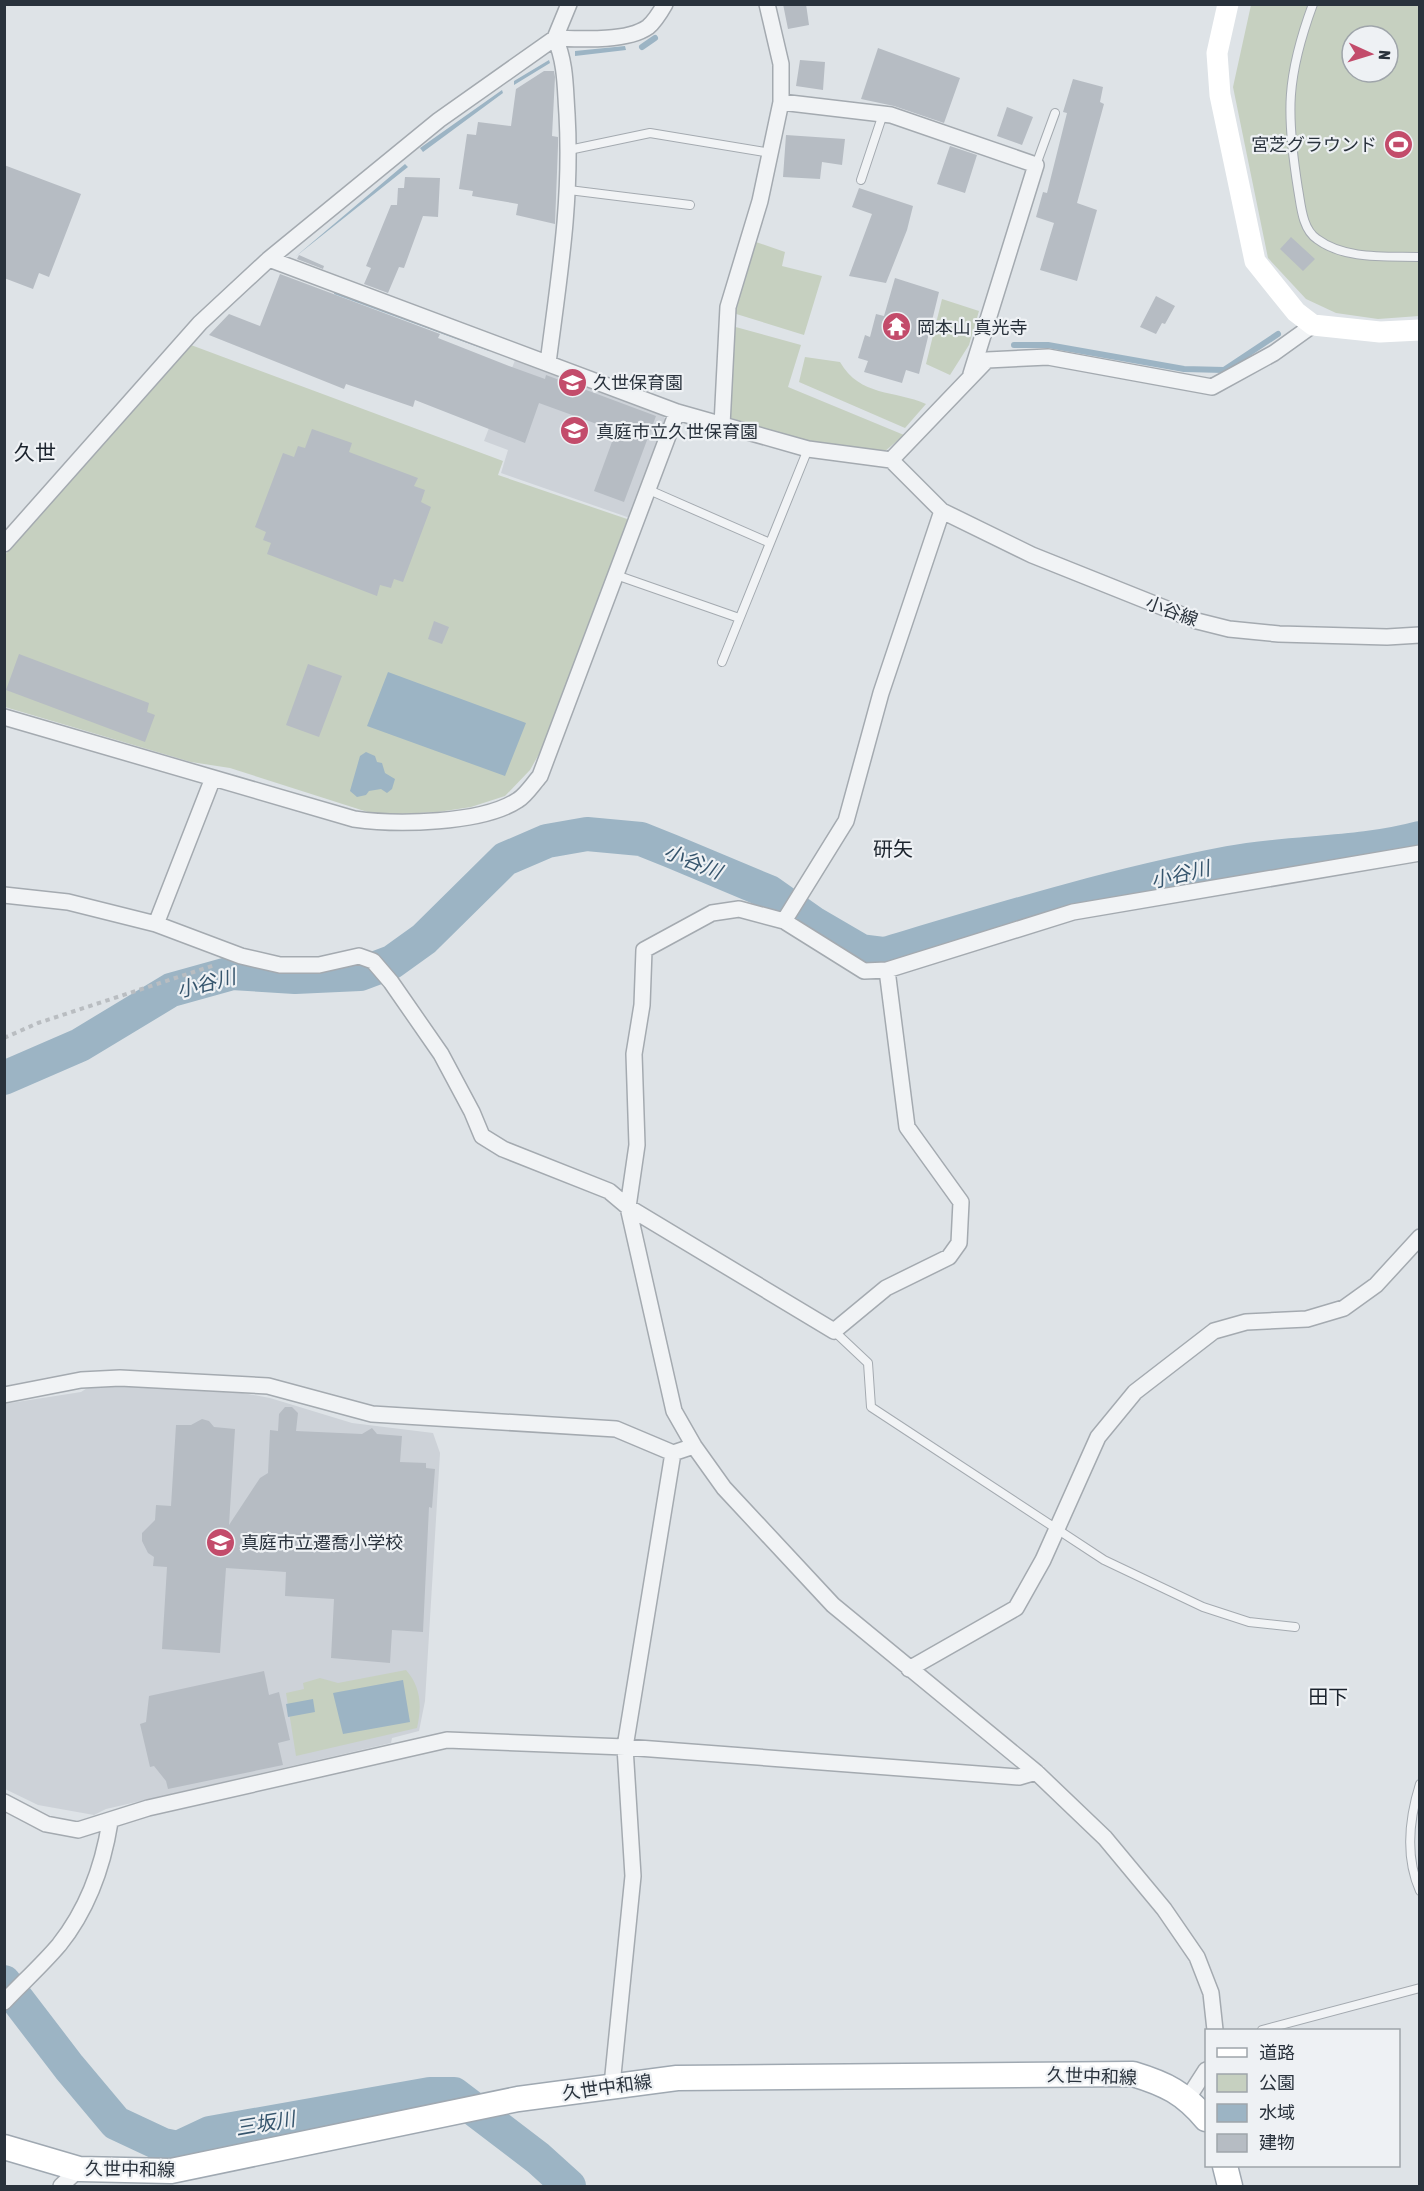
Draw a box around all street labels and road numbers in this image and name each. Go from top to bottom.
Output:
street label: 小谷線 [1143,592,1201,630]
street label: 久世中和線 [1047,2064,1137,2088]
street label: 久世中和線 [561,2070,653,2104]
street label: 久世中和線 [85,2158,175,2180]

